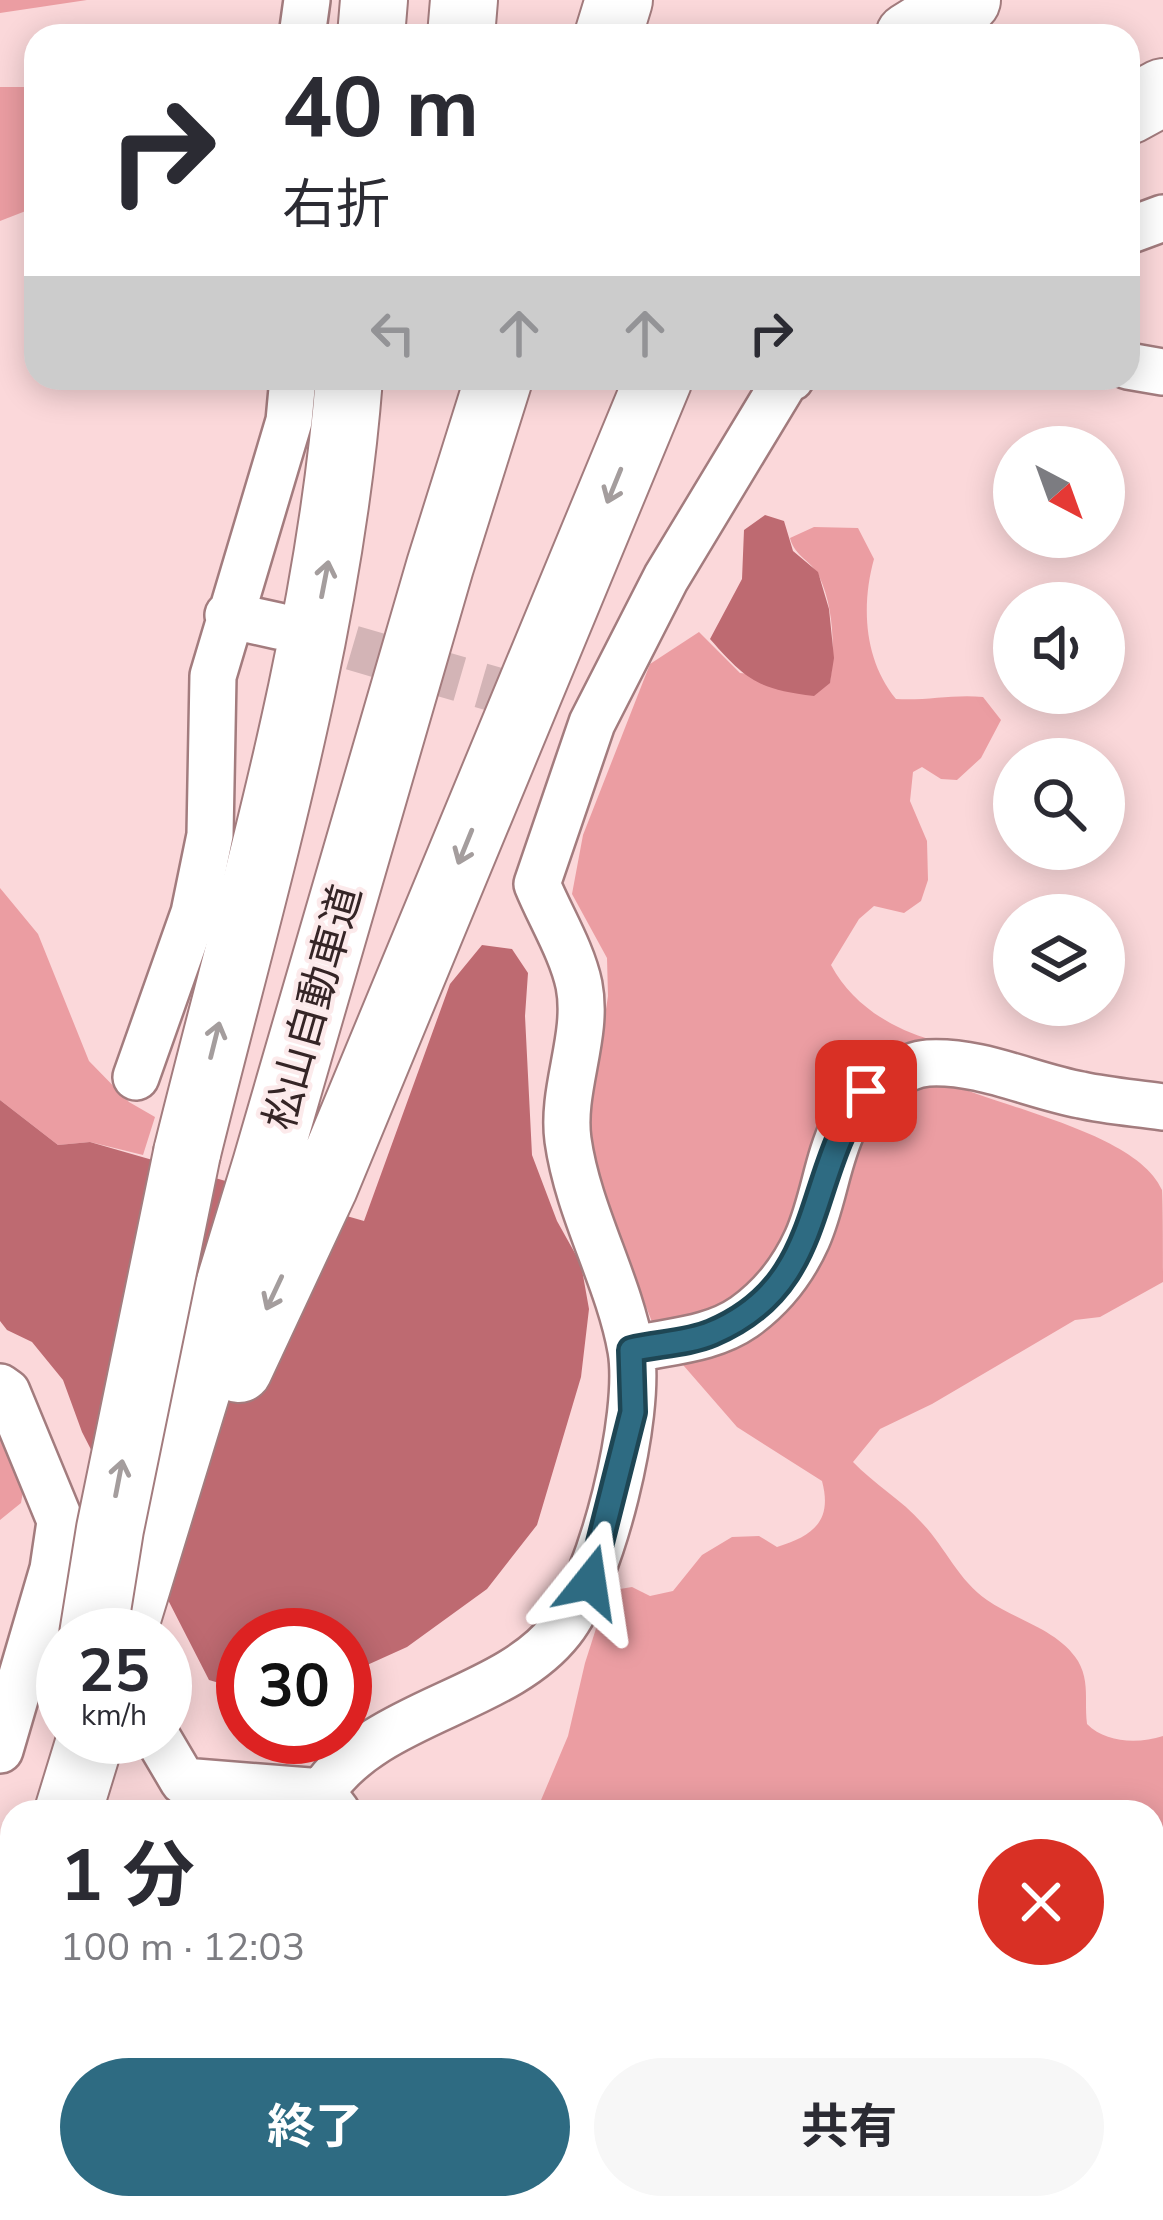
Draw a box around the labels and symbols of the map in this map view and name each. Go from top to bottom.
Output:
north arrow [993,426,1125,558]
one-way arrow [602,467,623,504]
one-way arrow [315,560,337,599]
one-way arrow [453,827,474,864]
street label: 松山自動車道 [251,878,376,1136]
one-way arrow [205,1021,227,1059]
pin [815,1040,917,1142]
one-way arrow [262,1274,284,1310]
one-way arrow [109,1460,131,1499]
position arrow [527,1519,653,1645]
speed limit sign: 30 [216,1608,372,1764]

